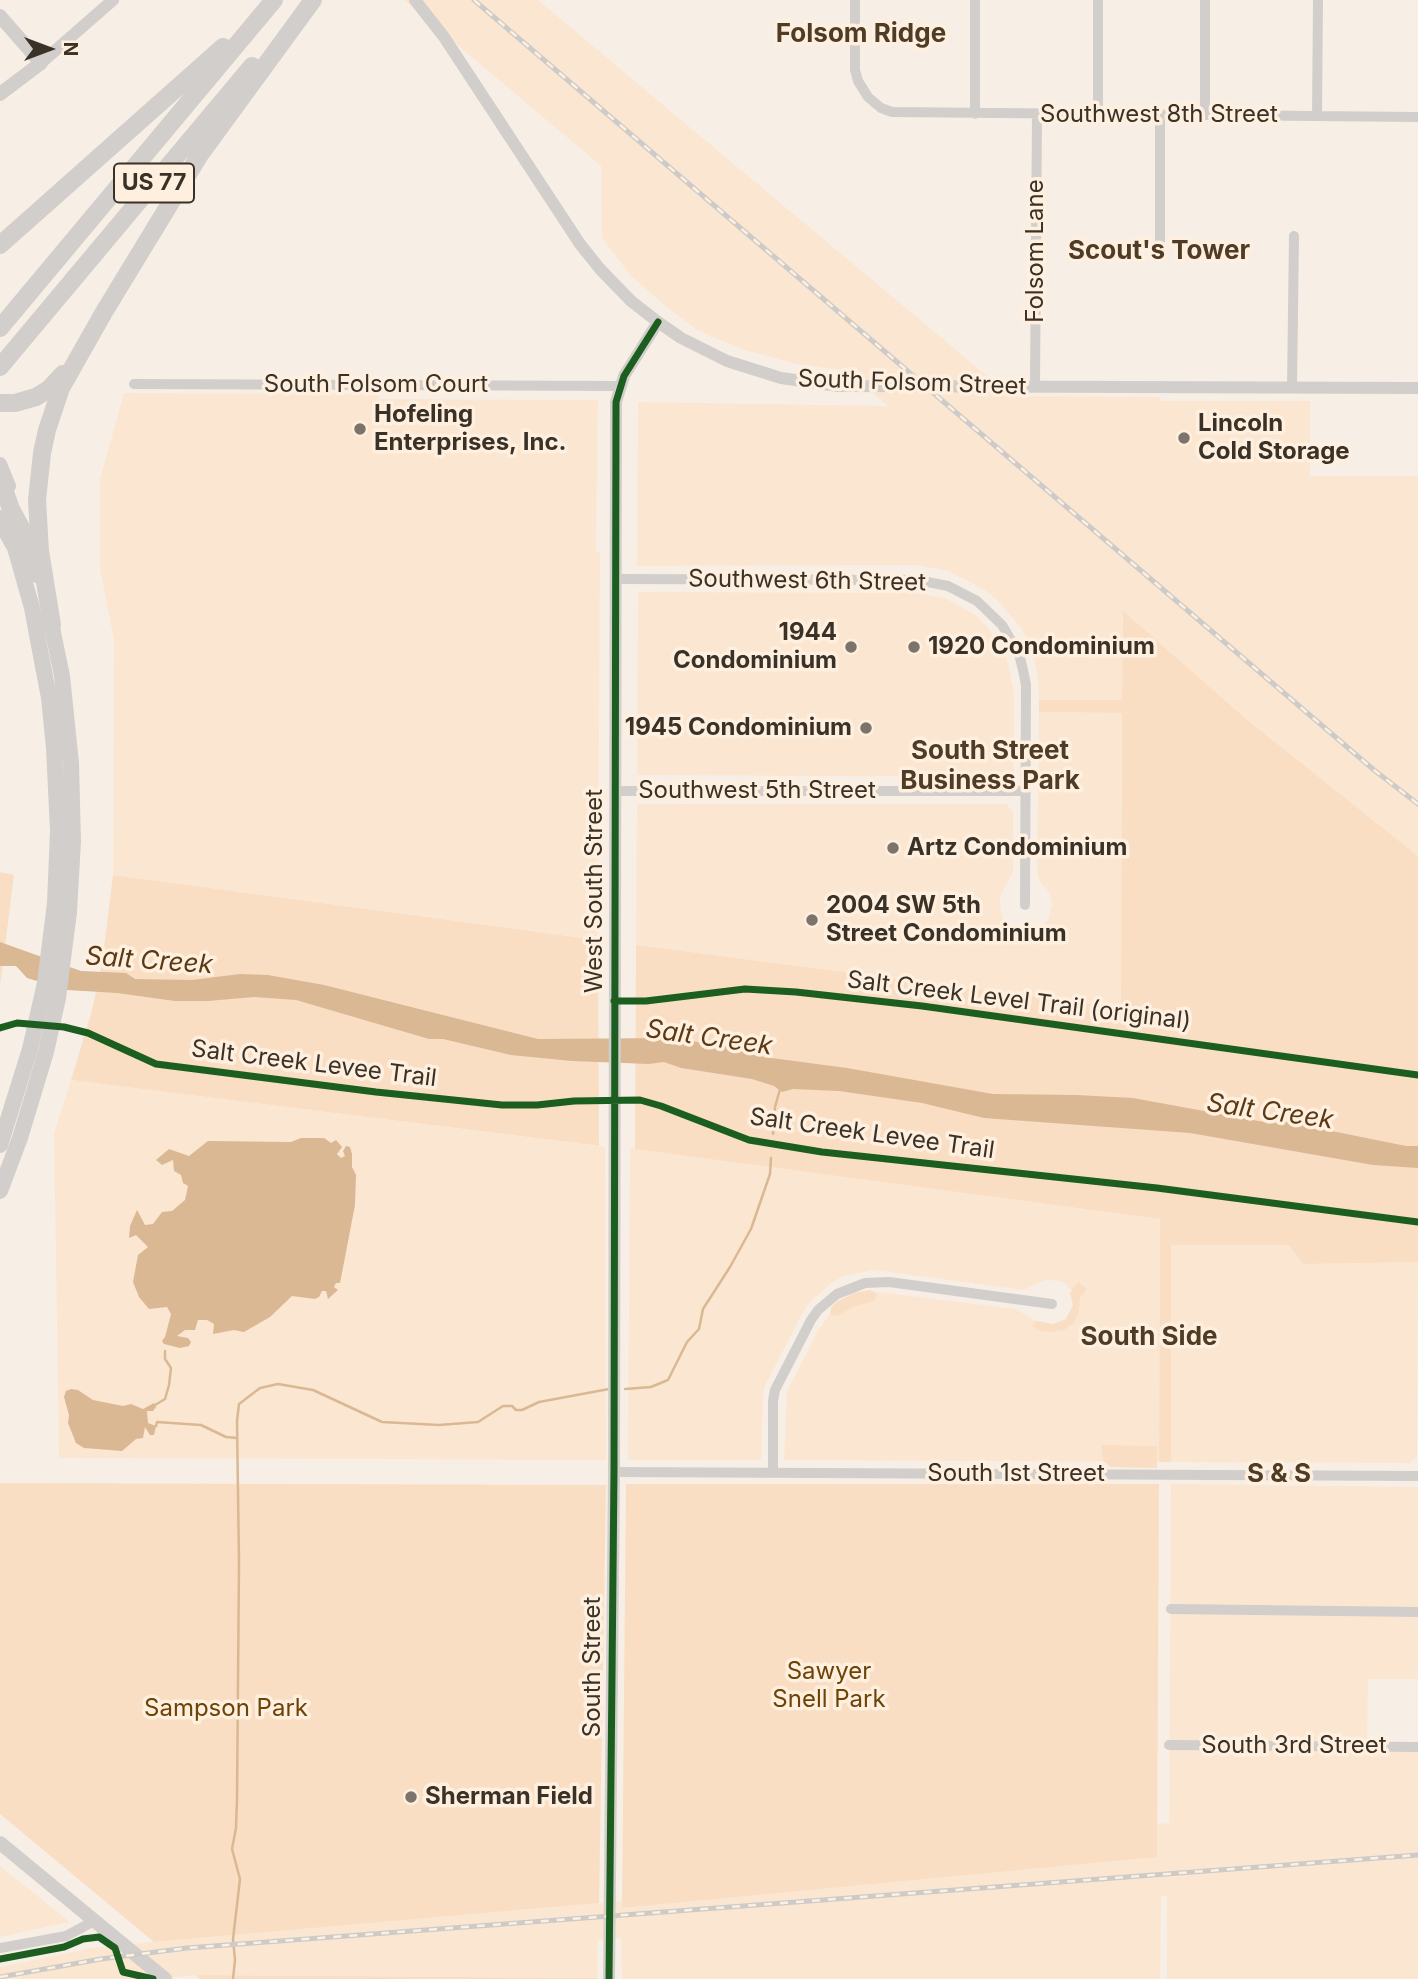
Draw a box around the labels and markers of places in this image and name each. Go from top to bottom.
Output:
place label: Hofeling Enterprises, Inc. [374,401,567,457]
place label: Lincoln Cold Storage [1198,410,1350,466]
marker: Hofeling Enterprises, Inc. [352,421,368,437]
marker: Lincoln Cold Storage [1176,430,1192,446]
place label: 1944 Condominium [673,619,837,675]
place label: 1920 Condominium [928,633,1155,661]
marker: 1944 Condominium [843,639,859,655]
marker: 1920 Condominium [906,639,922,655]
place label: 1945 Condominium [625,714,852,742]
marker: 1945 Condominium [858,720,874,736]
place label: Artz Condominium [907,834,1127,862]
marker: Artz Condominium [885,840,901,856]
place label: 2004 SW 5th Street Condominium [826,892,1067,948]
marker: 2004 SW 5th Street Condominium [804,912,820,928]
place label: Sherman Field [425,1783,593,1811]
marker: Sherman Field [403,1789,419,1805]

